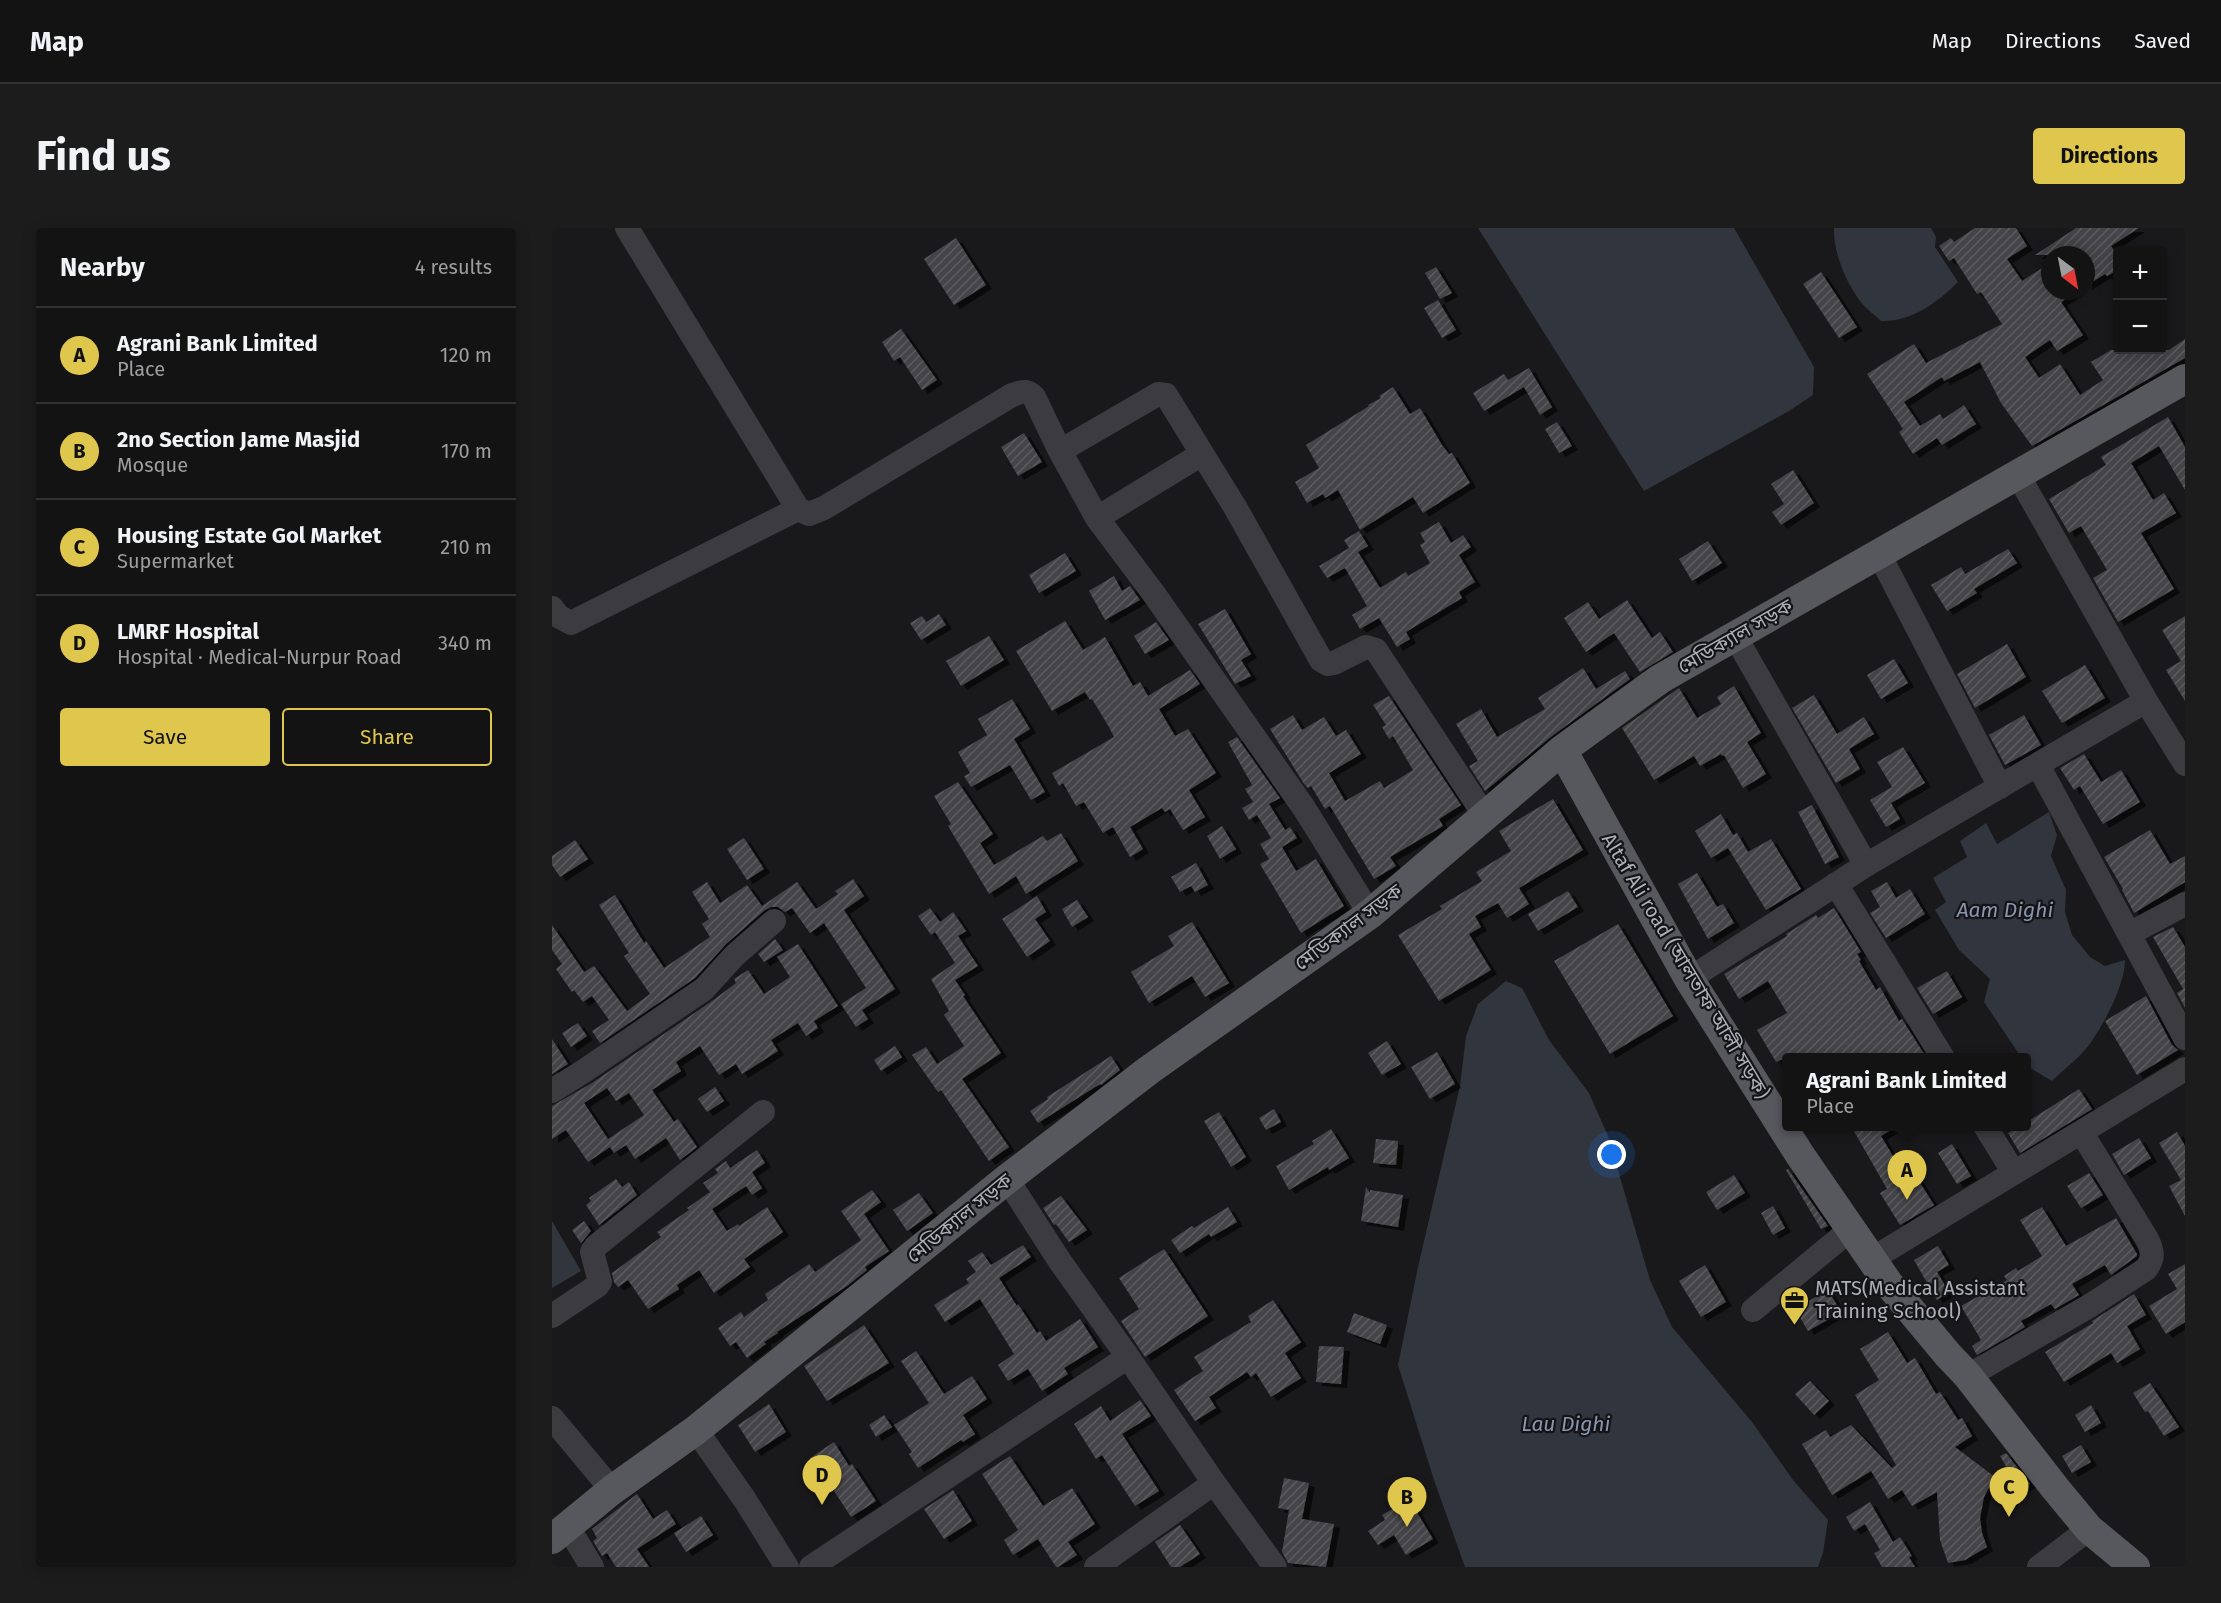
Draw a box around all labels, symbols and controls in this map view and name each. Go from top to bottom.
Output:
text: Map [30,25,84,58]
text: Map [1932,28,1972,54]
text: Directions [2005,28,2101,54]
text: Saved [2134,28,2191,54]
button: Directions [2033,128,2185,184]
text: Find us [36,131,171,181]
north arrow [2041,246,2095,300]
map controls [2113,246,2167,354]
button: + [2113,246,2167,300]
text: Nearby [60,252,145,283]
text: 4 results [415,255,492,279]
button: − [2113,300,2167,354]
text: Agrani Bank Limited [117,330,318,357]
text: A [74,343,85,367]
text: 120 m [440,343,492,367]
text: Place [117,357,165,381]
text: 2no Section Jame Masjid [117,426,360,453]
text: B [73,439,86,463]
text: 170 m [441,439,492,463]
text: Mosque [117,453,188,477]
text: Housing Estate Gol Market [117,522,381,549]
text: C [74,535,85,559]
text: 210 m [440,535,492,559]
text: Supermarket [117,549,234,573]
street label: মেডিক্যাল সড়ক [1673,593,1797,679]
text: LMRF Hospital [117,618,259,645]
text: D [73,631,86,655]
text: 340 m [438,631,492,655]
text: Hospital · Medical-Nurpur Road [117,645,402,669]
button: Save [60,708,270,766]
button: Share [282,708,492,766]
street label: Altaf Ali road (আলতাফ আলী সড়ক) [1597,829,1775,1103]
street label: মেডিক্যাল সড়ক [1289,878,1407,975]
water label: Aam Dighi [1956,897,2053,923]
popup [1782,1053,2031,1131]
text: Agrani Bank Limited [1806,1067,2007,1094]
text: Place [1806,1094,1854,1118]
your location [1597,1140,1626,1169]
pin: A [1888,1150,1926,1200]
street label: মেডিক্যাল সড়ক [901,1168,1017,1268]
place label: MATS(Medical Assistant Training School) [1815,1276,2026,1323]
office icon: MATS(Medical Assistant Training School) [1778,1284,1810,1326]
water label: Lau Dighi [1522,1411,1611,1437]
pin: D [802,1456,842,1505]
pin: C [1990,1468,2028,1517]
pin: B [1388,1478,1426,1527]

